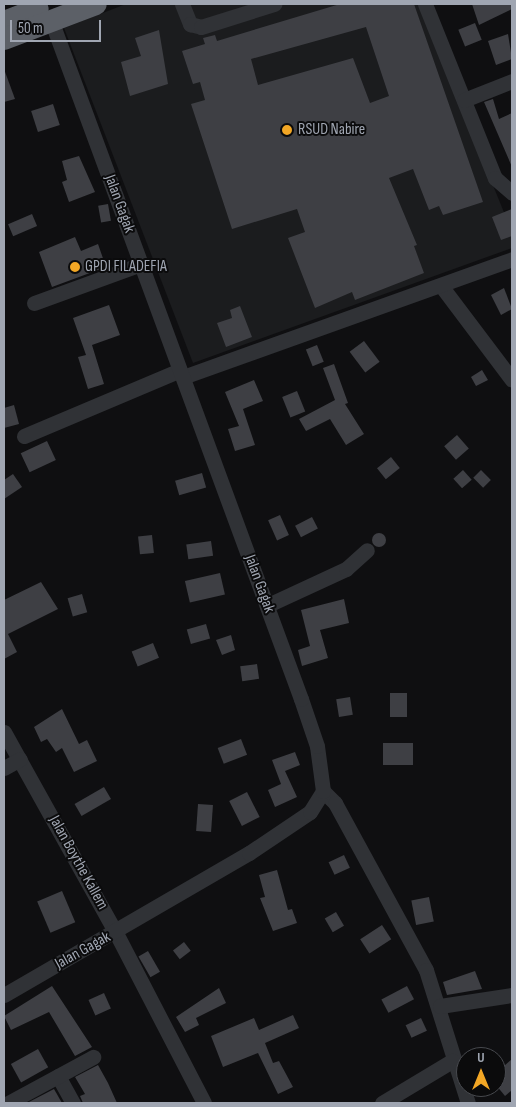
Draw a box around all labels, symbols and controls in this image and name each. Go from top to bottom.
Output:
scale bar [12,10,104,42]
text: 50 m [18,19,43,38]
place label: RSUD Nabire [298,120,365,140]
marker: RSUD Nabire [280,123,294,137]
street label: Jalan Gagak [100,172,138,236]
place label: GPDI FILADEFIA [85,257,167,277]
marker: GPDI FILADEFIA [69,261,81,273]
street label: Jalan Gagak [240,552,278,616]
street label: Jalan Boythe Kallem [44,813,112,913]
street label: Jalan Gagak [52,928,114,974]
north arrow [456,1047,506,1097]
text: U [477,1049,485,1066]

